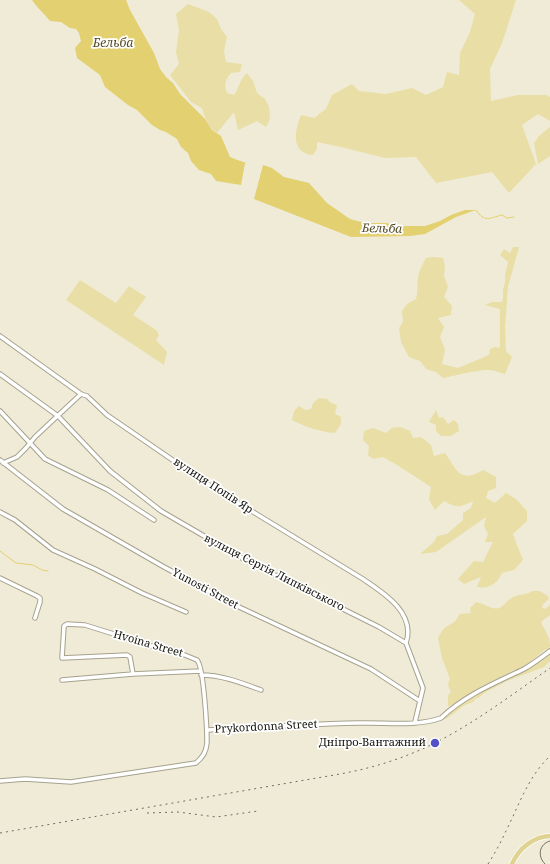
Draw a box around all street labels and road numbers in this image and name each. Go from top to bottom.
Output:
street label: вулиця Попів Яр [171,455,255,517]
street label: вулиця Сергія Липківського [202,532,346,614]
street label: Yunosti Street [170,566,240,612]
street label: Hvoina Street [112,628,184,660]
street label: Prykordonna Street [214,718,318,736]

